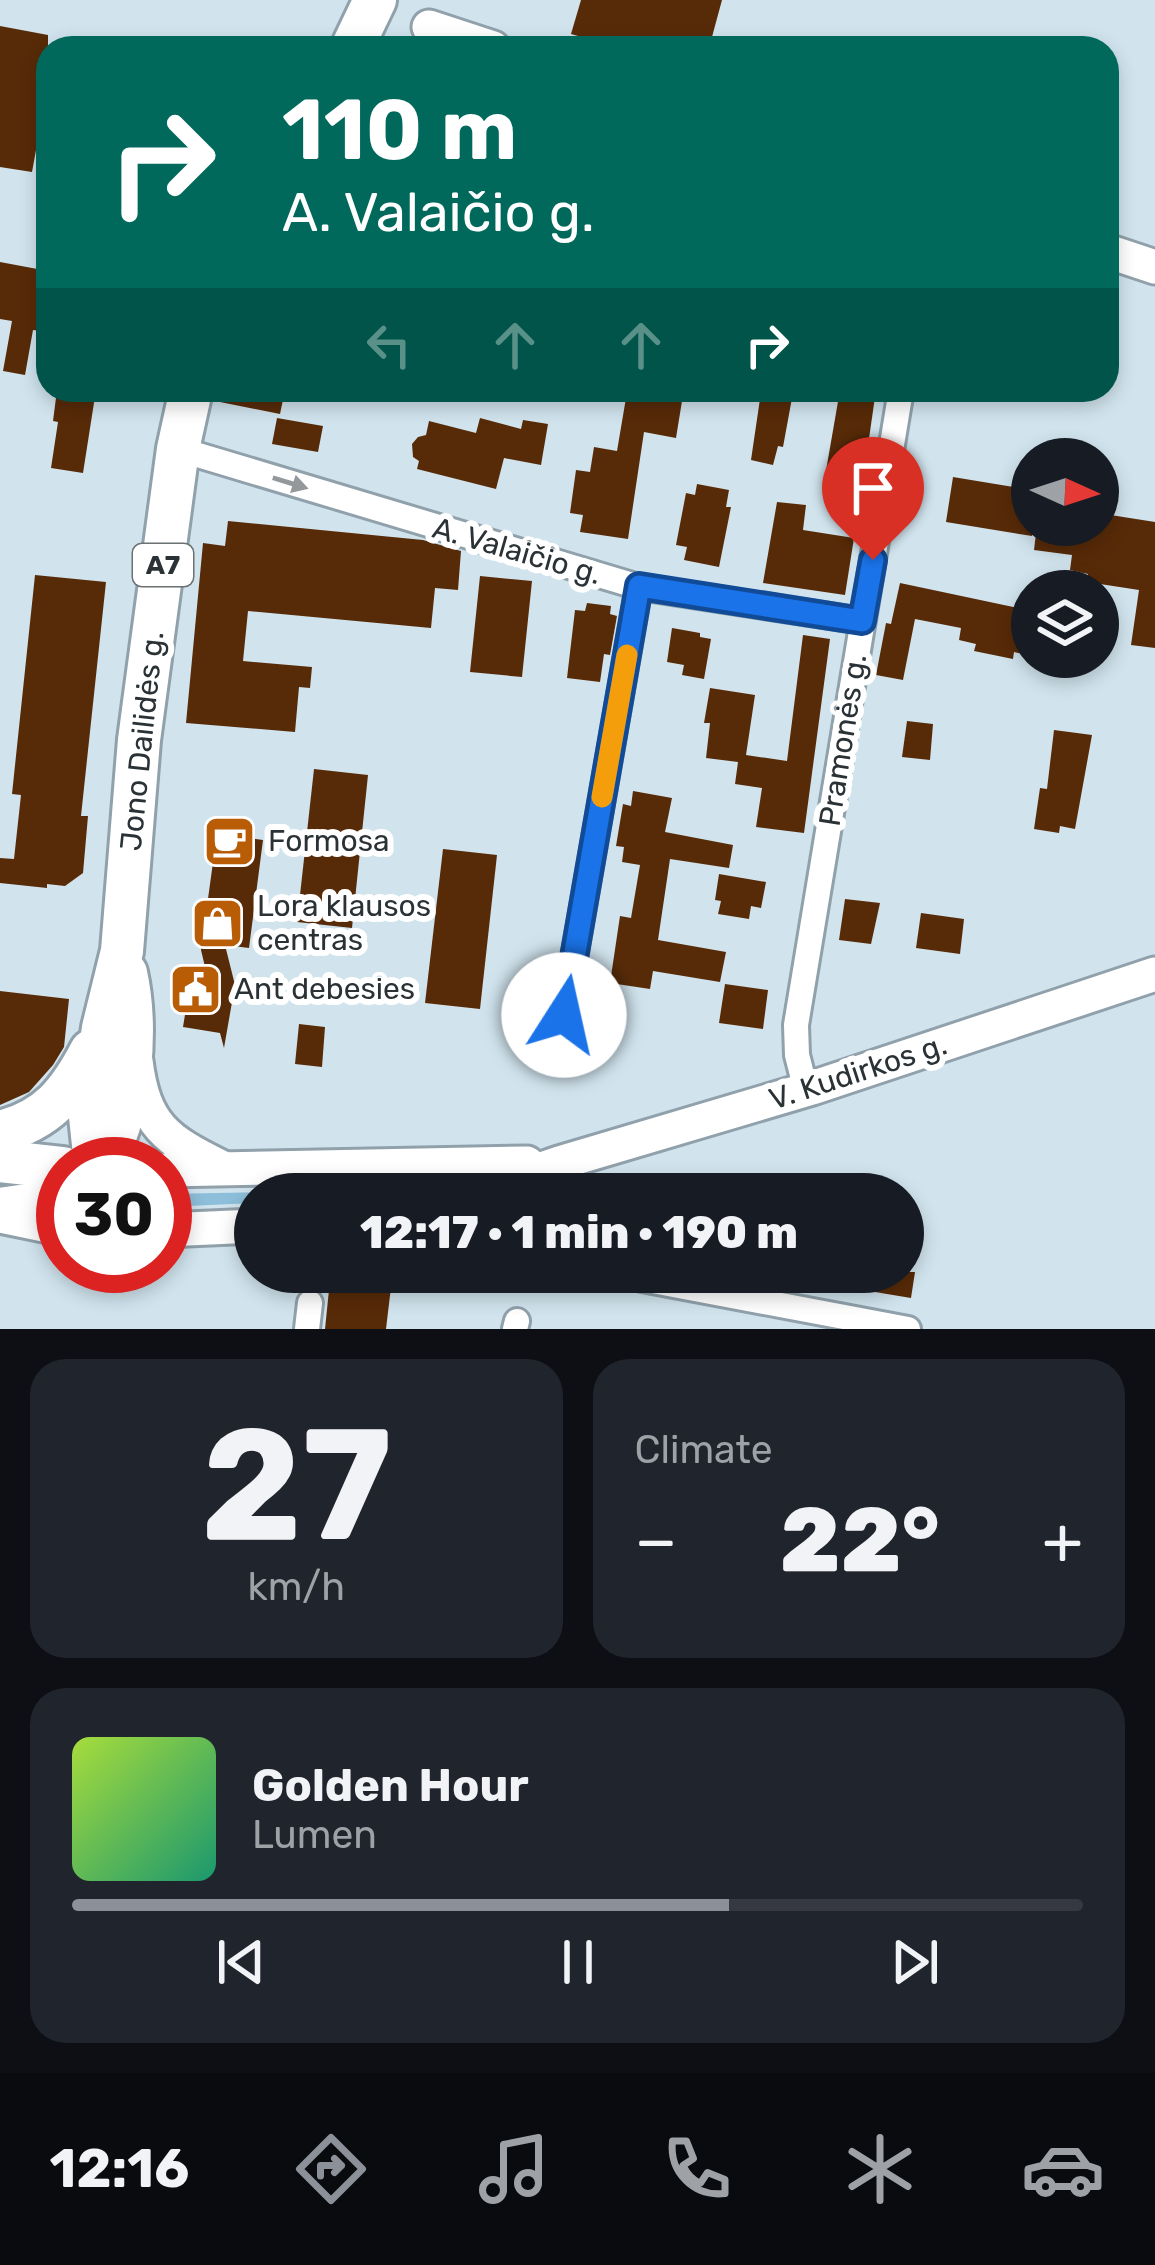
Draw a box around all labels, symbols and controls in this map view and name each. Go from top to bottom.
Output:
text: 110 m [282,80,517,180]
icon: right [84,84,240,240]
text: A. Valaičio g. [282,181,595,245]
icon: left [356,312,422,378]
icon: ahead [482,312,548,378]
icon: ahead [608,312,674,378]
icon: right [734,312,800,378]
pin [822,437,924,560]
north arrow [1011,438,1119,546]
map controls [1011,438,1119,678]
icon: arrive [840,455,906,521]
one-way arrow [272,475,309,493]
street label: A. Valaičio g. [429,510,605,592]
road number: A7 [133,544,193,586]
button: layers [1011,570,1119,678]
street label: Jono Dailidės g. [113,629,171,853]
street label: Pramonės g. [812,651,874,829]
cafe icon: Formosa [201,813,257,869]
place label: Formosa [268,823,390,859]
place label: Lora klausos centras [257,888,431,958]
shop icon: Lora klausos centras [190,895,246,951]
position arrow [501,952,627,1078]
public building icon: Ant debesies [167,961,223,1017]
place label: Ant debesies [234,971,415,1007]
street label: V. Kudirkos g. [765,1026,951,1118]
speed limit sign: 30 [36,1137,192,1293]
text: 12:17 · 1 min · 190 m [360,1206,798,1259]
text: 27 [201,1393,392,1578]
text: Climate [635,1427,773,1473]
text: 22° [780,1487,939,1594]
text: − [635,1501,677,1580]
text: + [1042,1501,1083,1580]
text: km/h [248,1564,345,1610]
text: Golden Hour [252,1759,529,1812]
text: Lumen [252,1812,377,1858]
icon: previous [208,1929,274,1995]
icon: pause [545,1929,611,1995]
icon: next [882,1929,948,1995]
icon: directions [289,2127,373,2211]
icon: music [472,2127,556,2211]
icon: phone [655,2127,739,2211]
icon: climate [838,2127,922,2211]
icon: car [1021,2127,1105,2211]
text: 12:16 [50,2137,189,2201]

